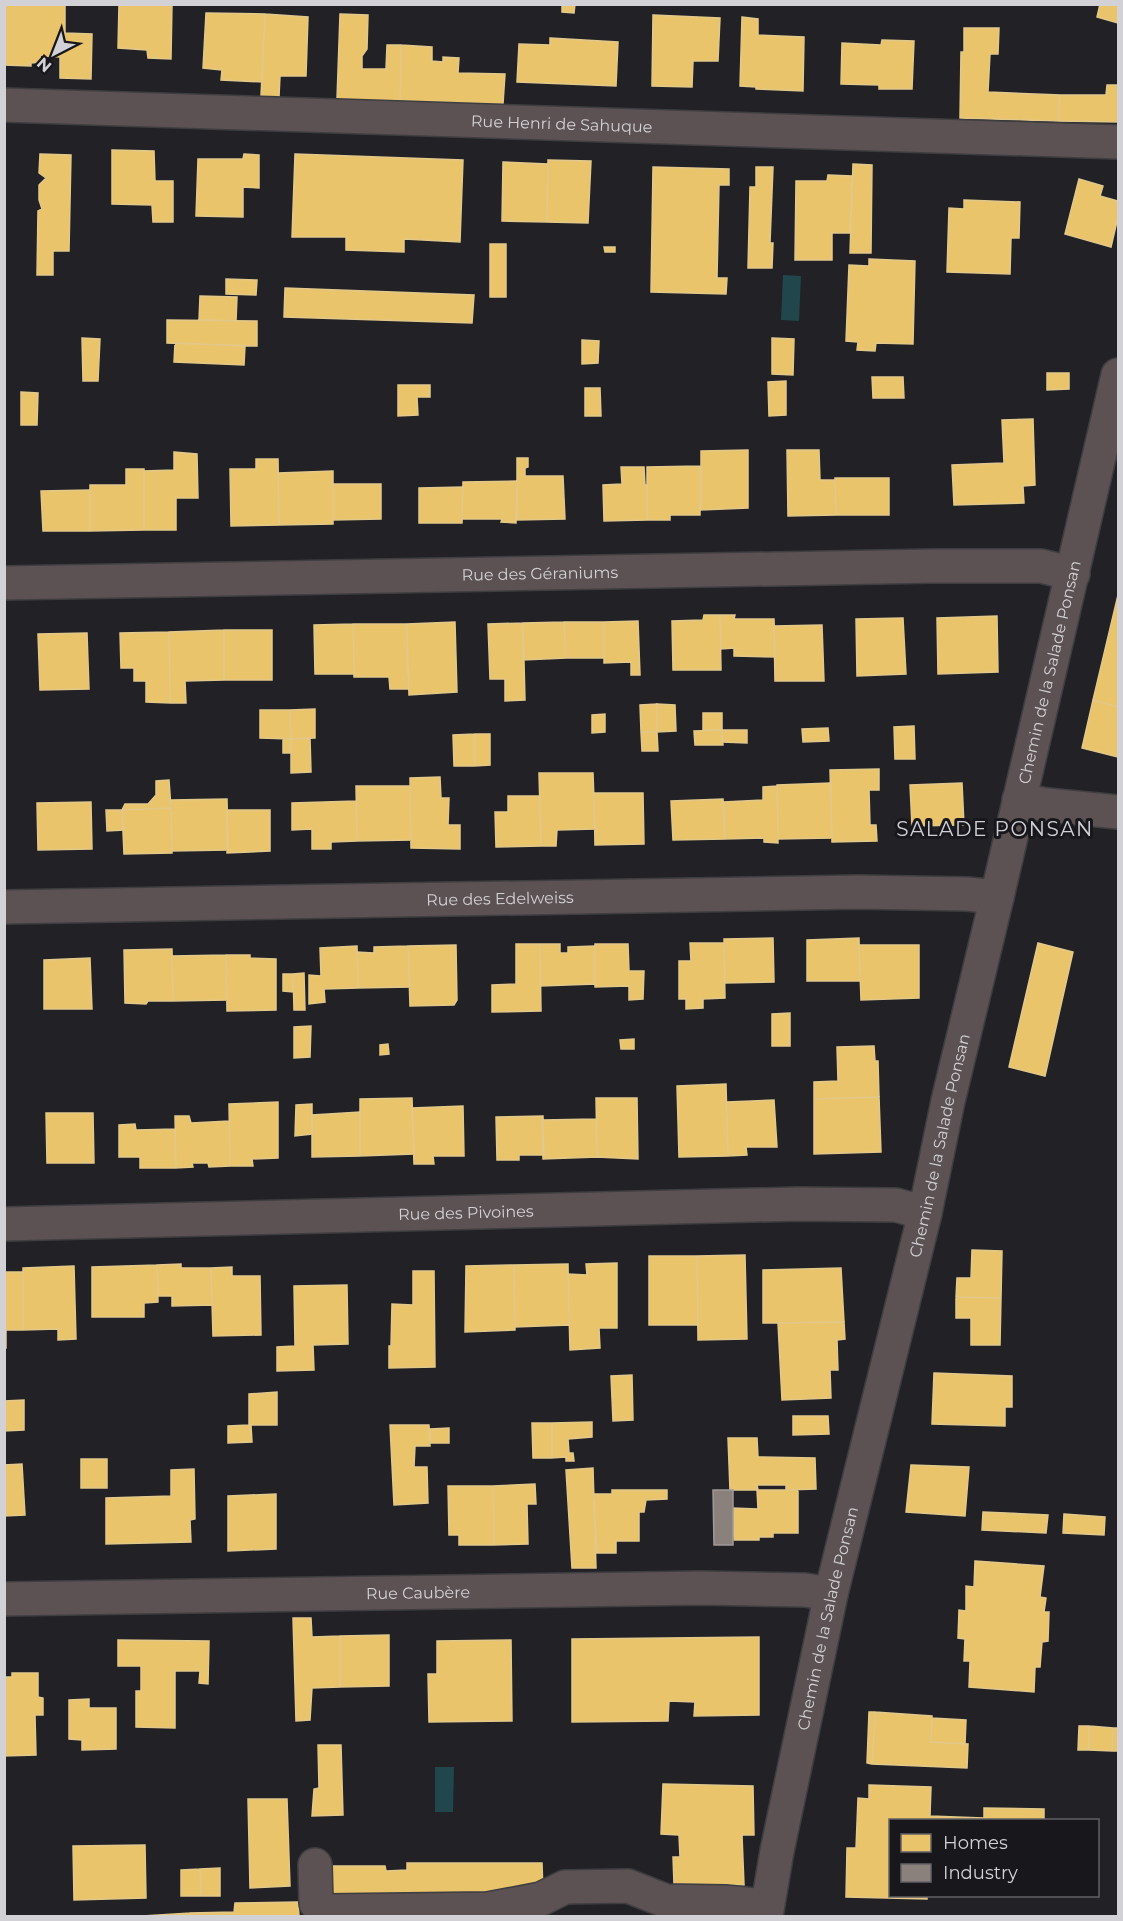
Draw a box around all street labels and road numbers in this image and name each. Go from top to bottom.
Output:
street label: Rue Henri de Sahuque [471,111,653,136]
street label: Chemin de la Salade Ponsan [1014,558,1084,786]
street label: Rue des Géraniums [461,562,619,584]
street label: Rue des Edelweiss [426,887,574,909]
street label: Chemin de la Salade Ponsan [905,1032,973,1259]
street label: Rue des Pivoines [398,1201,534,1224]
street label: Chemin de la Salade Ponsan [793,1504,862,1732]
street label: Rue Caubère [366,1582,470,1603]

